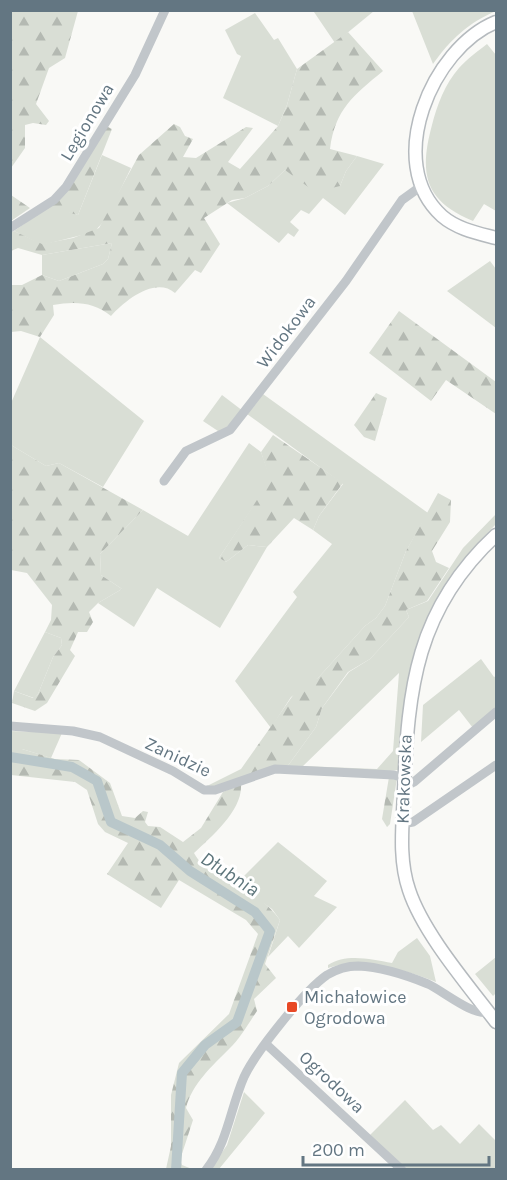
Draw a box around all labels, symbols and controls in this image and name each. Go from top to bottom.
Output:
street label: Legionowa [55,79,119,165]
street label: Widokowa [252,291,320,373]
street label: Zanidzie [141,732,215,782]
street label: Krakowska [391,734,417,824]
water label: Dłubnia [197,847,263,901]
place label: Michałowice Ogrodowa [304,986,406,1029]
marker: Michałowice Ogrodowa [285,1000,299,1014]
street label: Ogrodowa [295,1046,369,1118]
scale bar [303,1129,489,1167]
text: 200 m [312,1139,365,1161]

